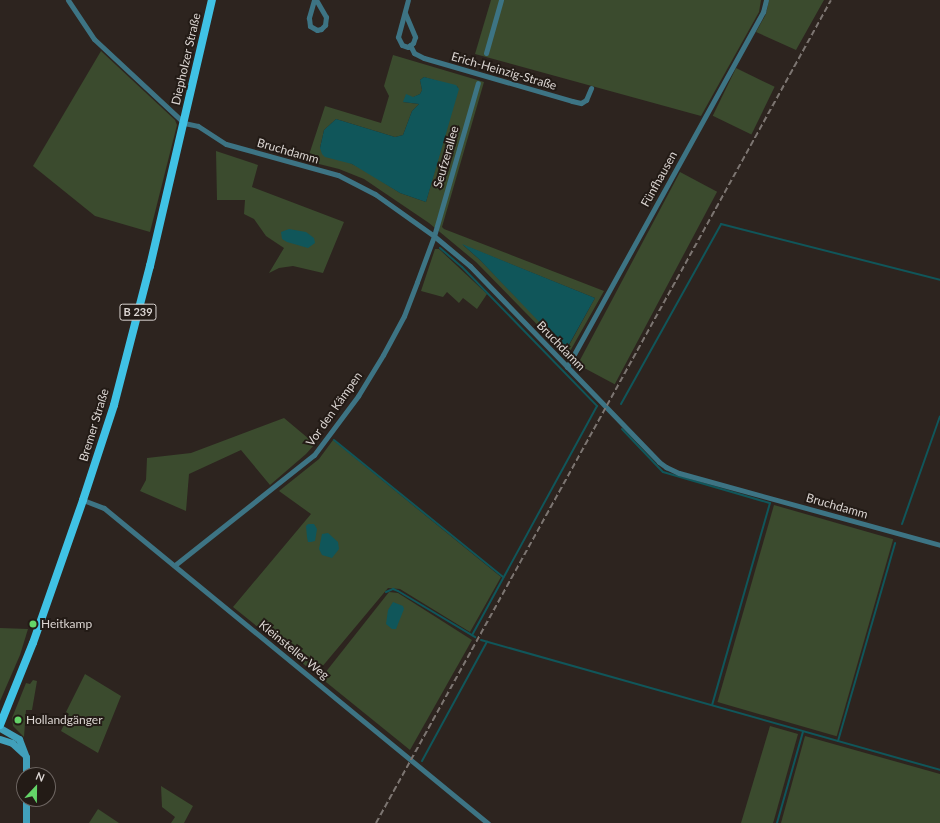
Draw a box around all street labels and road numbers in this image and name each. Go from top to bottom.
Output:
street label: Diepholzer Straße [168,11,204,107]
street label: Erich-Heinzig-Straße [450,49,558,93]
street label: Seufzerallee [430,124,462,190]
street label: Bruchdamm [255,135,321,167]
street label: Fünfhausen [638,149,680,209]
road number: B 239 [119,303,157,321]
street label: Bruchdamm [534,318,588,374]
street label: Vor den Kämpen [303,369,365,449]
street label: Bremer Straße [76,387,112,463]
street label: Bruchdamm [804,490,870,522]
street label: Kleinsteller Weg [256,617,332,683]

